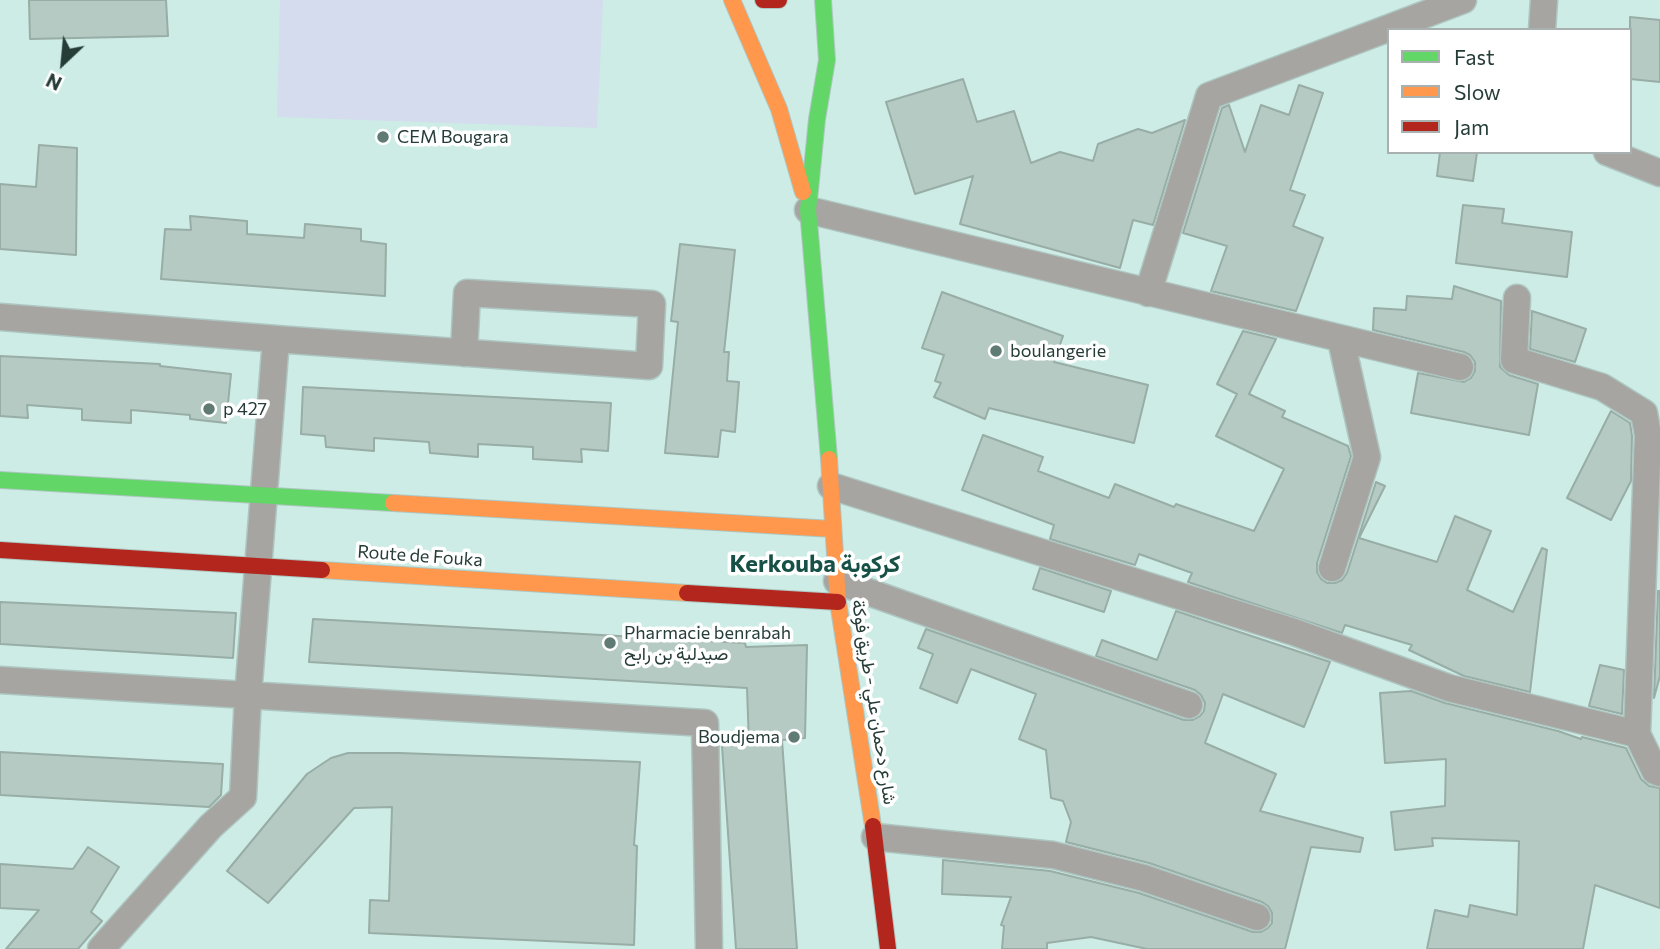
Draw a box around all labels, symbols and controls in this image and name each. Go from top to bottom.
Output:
north arrow [28,28,98,98]
legend [1387,28,1632,154]
text: Fast [1454,44,1495,69]
text: N [42,69,65,96]
text: Slow [1454,79,1501,104]
text: Jam [1454,114,1489,139]
place label: CEM Bougara [397,126,509,148]
marker: CEM Bougara [375,129,391,145]
place label: boulangerie [1010,340,1106,362]
marker: boulangerie [988,343,1004,359]
place label: p 427 [223,398,267,420]
marker: p 427 [201,401,217,417]
street label: Route de Fouka [357,541,483,571]
district label: Kerkouba كركوبة [730,550,900,578]
street label: شارع دحمان علي - طريق فوكة [847,598,901,806]
place label: Pharmacie benrabah صيدلية بن رابح [624,622,791,664]
marker: Pharmacie benrabah صيدلية بن رابح [602,635,618,651]
place label: Boudjema [698,726,780,748]
marker: Boudjema [786,729,802,745]

